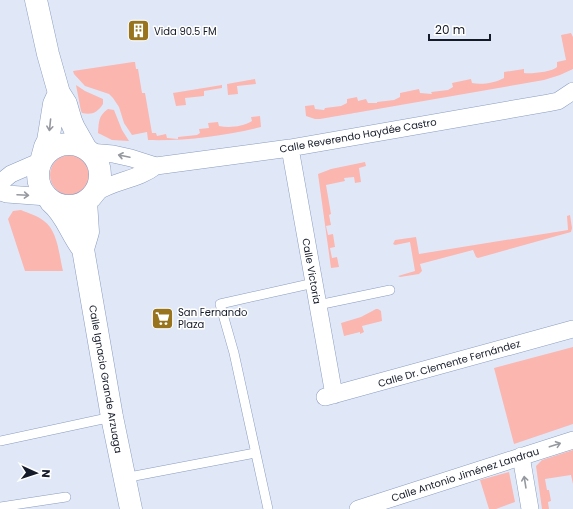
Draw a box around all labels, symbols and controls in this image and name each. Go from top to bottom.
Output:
scale bar [429,16,490,42]
building icon: Vida 90.5 FM [125,18,151,44]
text: 20 m [435,21,465,38]
place label: Vida 90.5 FM [154,24,217,39]
street label: Calle Reverendo Haydée Castro [278,114,438,157]
one-way arrow [47,118,54,131]
one-way arrow [117,152,130,160]
one-way arrow [16,191,29,199]
street label: Calle Victoria [298,237,325,305]
street label: Calle Ignacio Grande Arzuaga [85,304,126,454]
supermarket icon: San Fernando Plaza [150,305,176,331]
place label: San Fernando Plaza [178,305,247,332]
street label: Calle Dr. Clemente Fernández [376,336,523,391]
one-way arrow [548,441,561,448]
street label: Calle Antonio Jiménez Landrau [389,443,541,505]
north arrow [16,453,56,493]
text: N [38,469,54,478]
one-way arrow [521,476,529,489]

